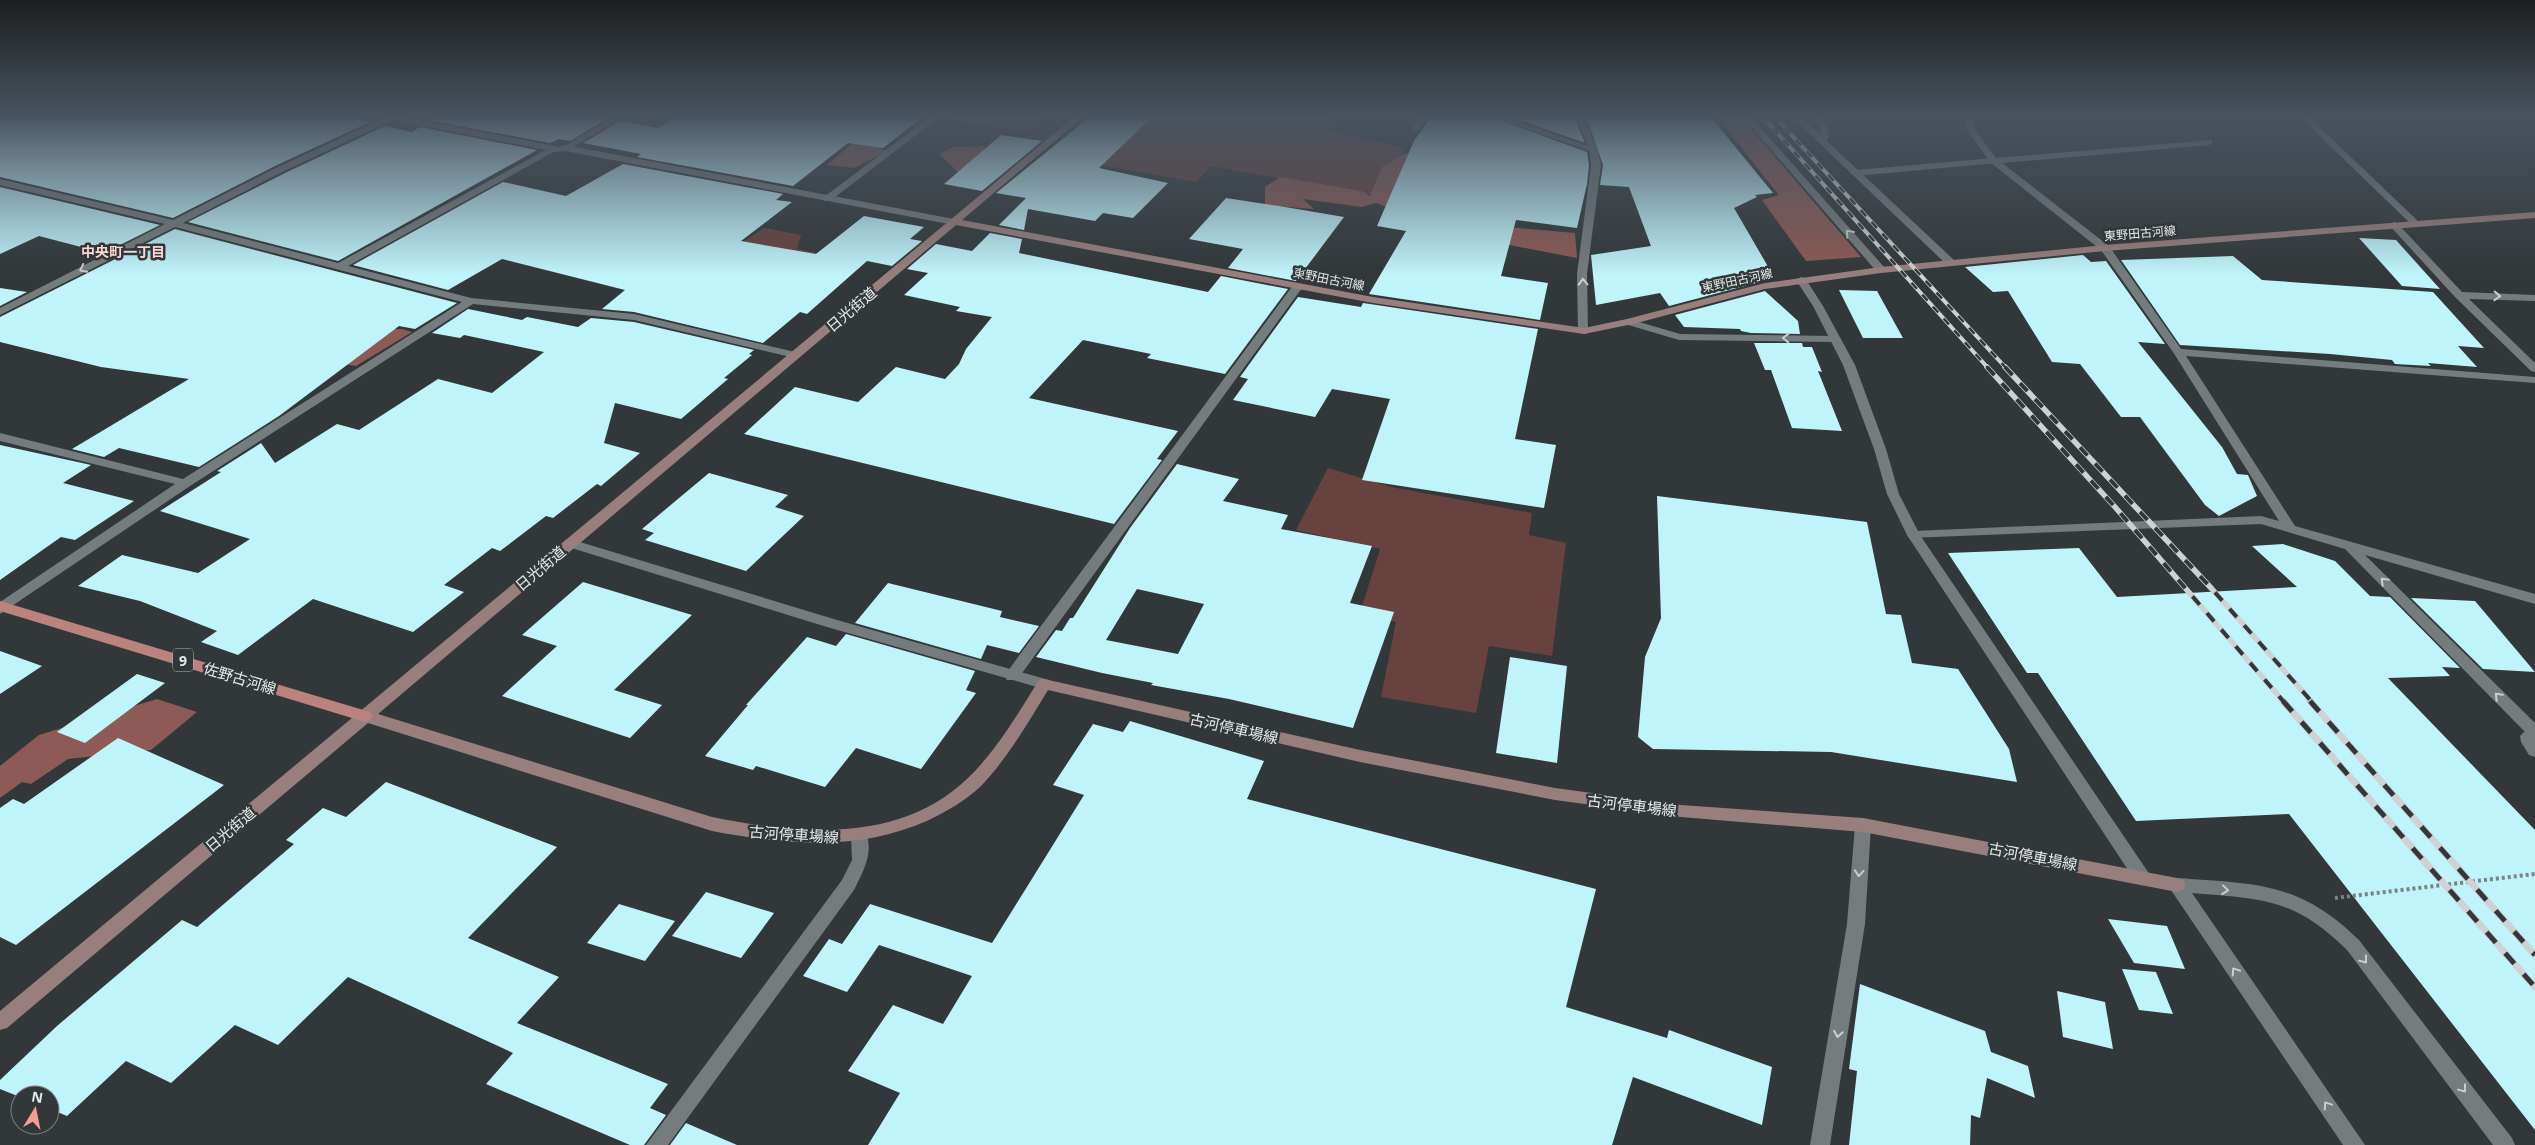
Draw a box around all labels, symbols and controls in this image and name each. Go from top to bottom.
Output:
street label: 東野田古河線 [2103,221,2177,245]
one-way arrow [1846,230,1854,239]
district label: 中央町一丁目 [81,242,165,261]
one-way arrow [79,263,88,273]
street label: 東野田古河線 [1292,264,1366,294]
street label: 東野田古河線 [1700,264,1774,296]
one-way arrow [1578,278,1588,286]
street label: 日光街道 [822,282,880,336]
one-way arrow [2493,291,2501,302]
one-way arrow [1782,333,1790,343]
street label: 日光街道 [511,541,569,595]
one-way arrow [2381,578,2390,587]
road number: 9 [173,648,193,672]
street label: 佐野古河線 [201,657,279,699]
one-way arrow [2495,693,2504,702]
street label: 古河停車場線 [1188,708,1280,748]
street label: 古河停車場線 [1586,790,1678,820]
street label: 日光街道 [201,802,259,856]
street label: 古河停車場線 [748,821,840,847]
street label: 古河停車場線 [1987,838,2079,874]
one-way arrow [1854,870,1865,878]
one-way arrow [2222,884,2230,895]
one-way arrow [2359,954,2367,963]
one-way arrow [2232,967,2242,976]
one-way arrow [1833,1030,1843,1039]
one-way arrow [2457,1083,2466,1093]
north arrow [10,1085,60,1135]
text: N [30,1086,45,1107]
one-way arrow [2324,1101,2333,1111]

